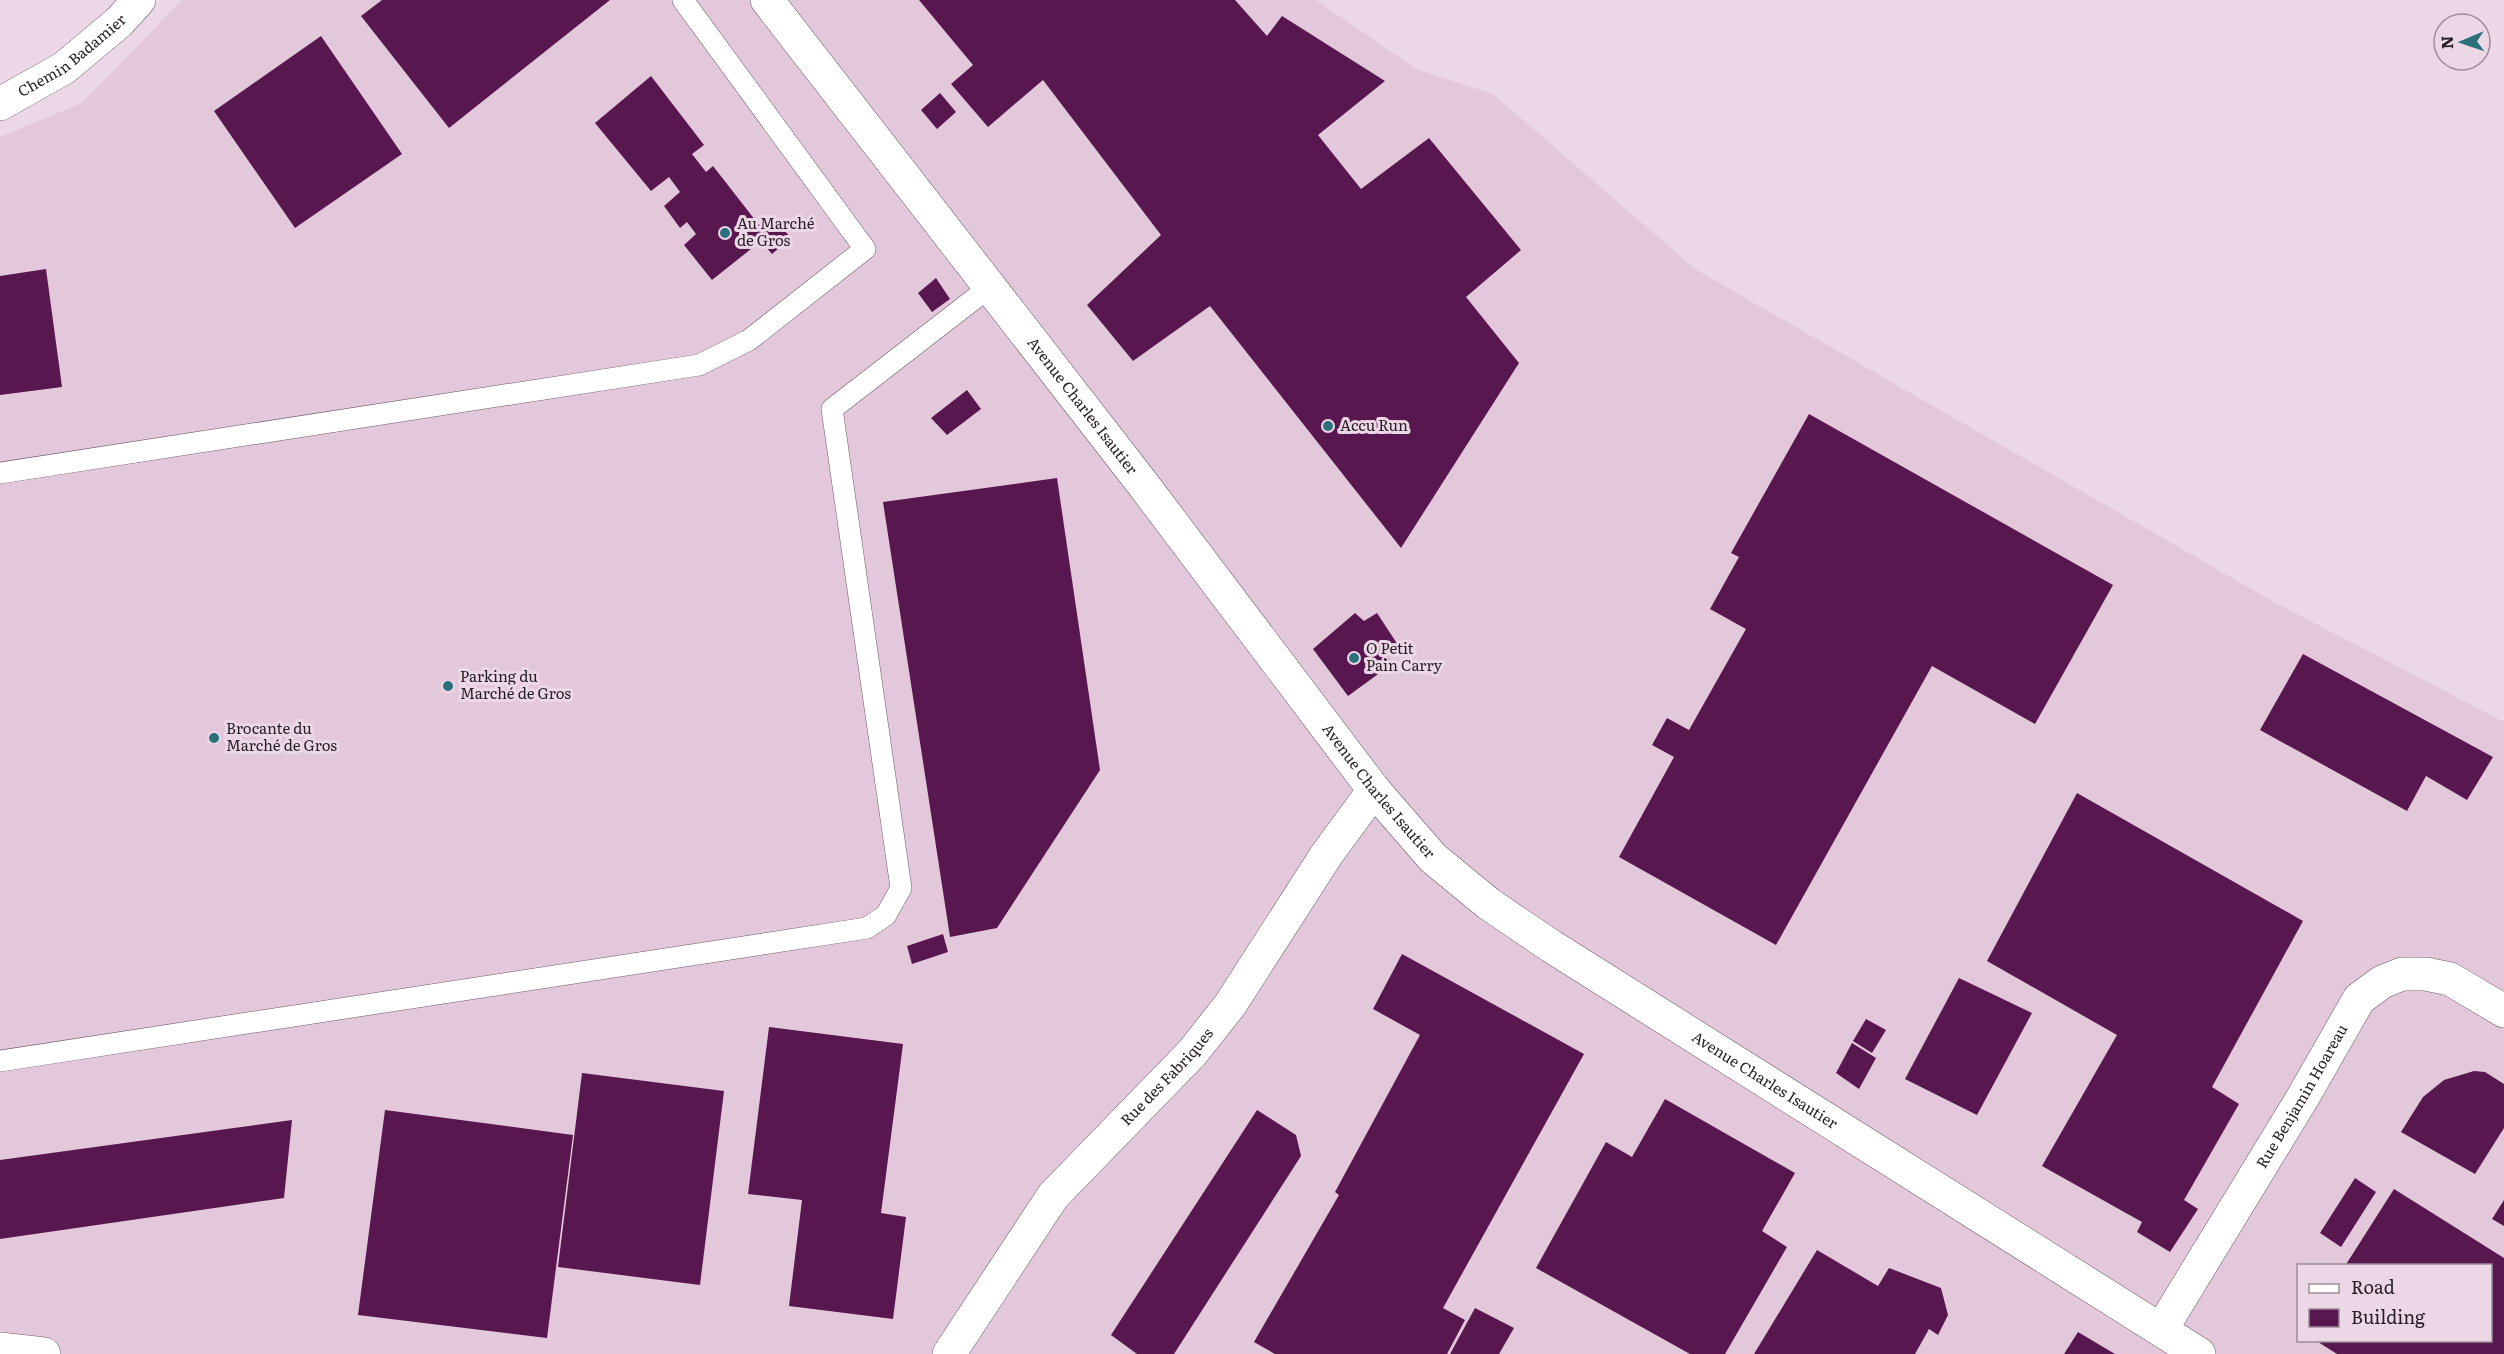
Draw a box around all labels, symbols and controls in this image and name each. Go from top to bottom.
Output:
street label: Chemin Badamier [13,8,131,102]
north arrow [2432,12,2492,72]
text: N [2434,35,2458,50]
place label: Au Marché de Gros [737,211,815,251]
marker: Au Marché de Gros [718,226,732,240]
street label: Avenue Charles Isautier [1023,331,1144,479]
place label: Accu Run [1340,413,1408,436]
marker: Accu Run [1321,419,1335,433]
place label: O Petit Pain Carry [1366,636,1443,676]
marker: O Petit Pain Carry [1347,651,1361,665]
place label: Parking du Marché de Gros [460,664,571,704]
marker: Parking du Marché de Gros [441,679,455,693]
place label: Brocante du Marché de Gros [226,716,337,756]
street label: Avenue Charles Isautier [1317,718,1441,863]
marker: Brocante du Marché de Gros [207,731,221,745]
street label: Rue Benjamin Hoareau [2249,1019,2353,1172]
street label: Rue des Fabriques [1114,1022,1218,1130]
street label: Avenue Charles Isautier [1688,1025,1843,1134]
legend [2297,1264,2492,1342]
text: Road [2351,1273,2395,1300]
text: Building [2351,1303,2426,1330]

